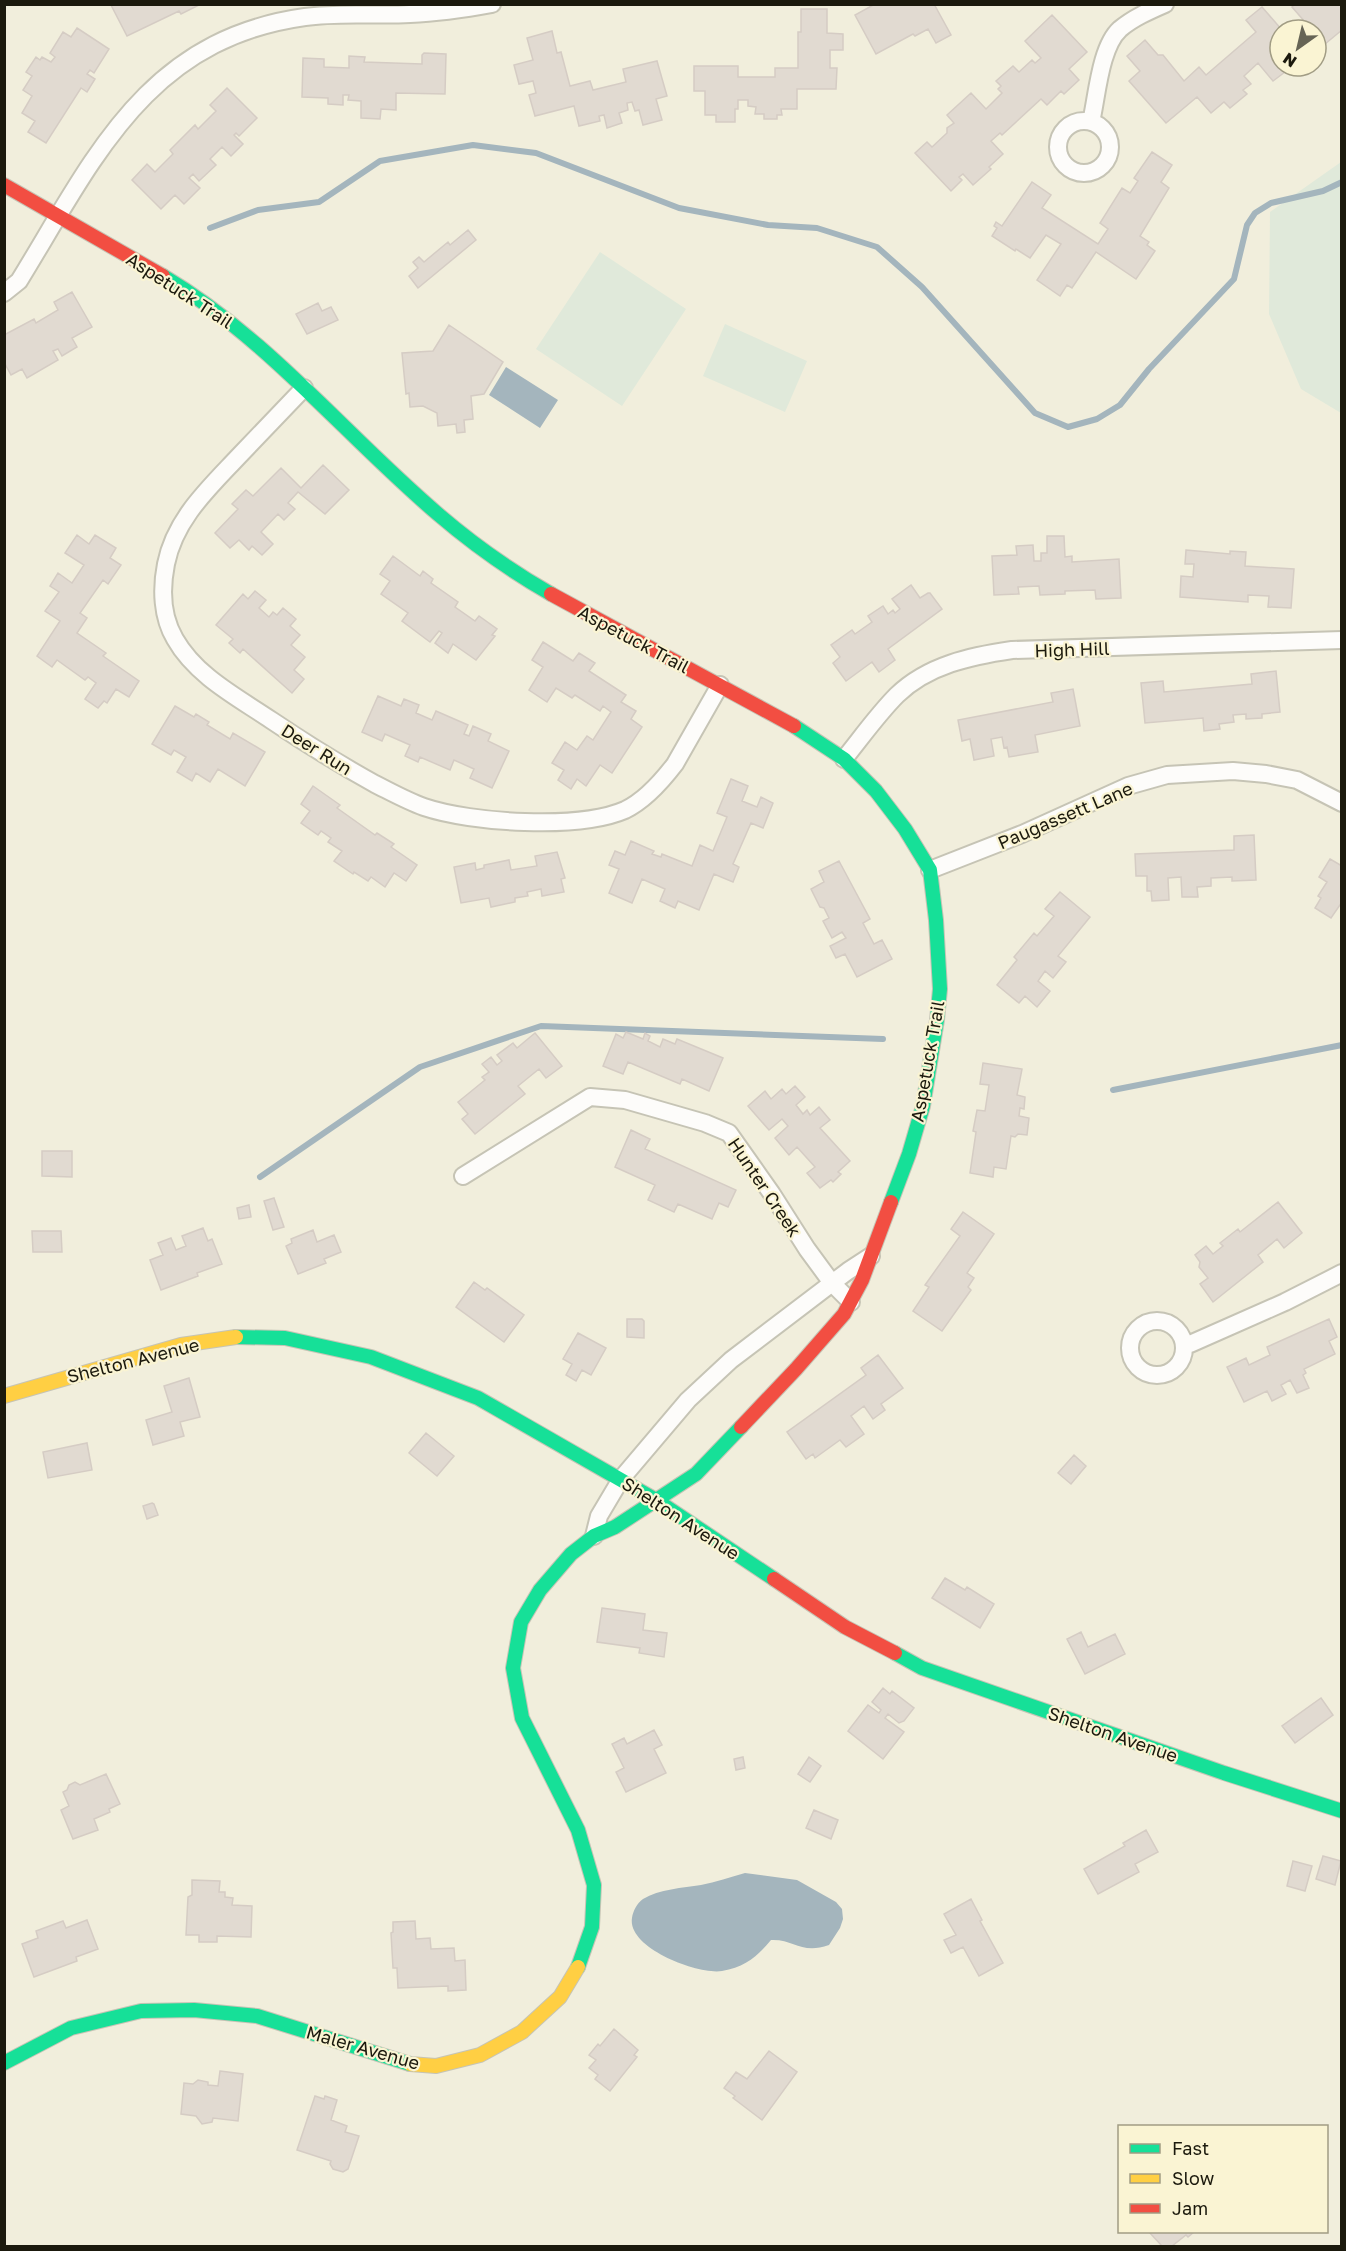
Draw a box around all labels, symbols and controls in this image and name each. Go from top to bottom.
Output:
north arrow [1268,18,1328,78]
text: N [1279,49,1300,72]
street label: Aspetuck Trail [123,247,238,333]
street label: Aspetuck Trail [575,600,694,678]
street label: High Hill [1034,637,1110,661]
street label: Deer Run [278,719,356,779]
street label: Paugassett Lane [994,777,1136,853]
street label: Aspetuck Trail [906,998,949,1123]
street label: Hunter Creek [724,1133,806,1241]
street label: Shelton Avenue [65,1333,201,1387]
street label: Shelton Avenue [618,1472,744,1564]
street label: Shelton Avenue [1045,1702,1181,1766]
street label: Maler Avenue [304,2020,422,2074]
legend [1118,2125,1328,2233]
text: Fast [1172,2137,1209,2159]
text: Slow [1172,2167,1215,2189]
text: Jam [1172,2197,1208,2219]

